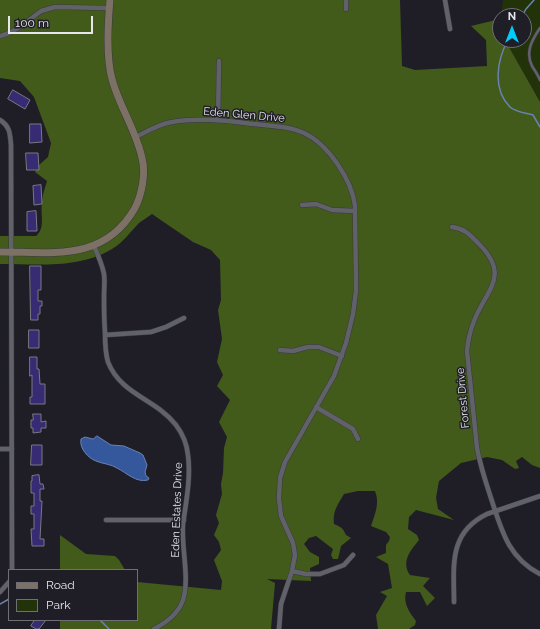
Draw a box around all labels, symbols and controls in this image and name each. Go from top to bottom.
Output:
scale bar [10,8,95,34]
north arrow [492,8,532,48]
text: N [508,10,516,23]
text: 100 m [15,16,49,30]
street label: Eden Glen Drive [203,105,285,125]
street label: Forest Drive [454,367,472,429]
street label: Eden Estates Drive [169,462,185,558]
legend [8,569,138,621]
text: Road [46,578,75,592]
text: Park [46,598,71,612]

